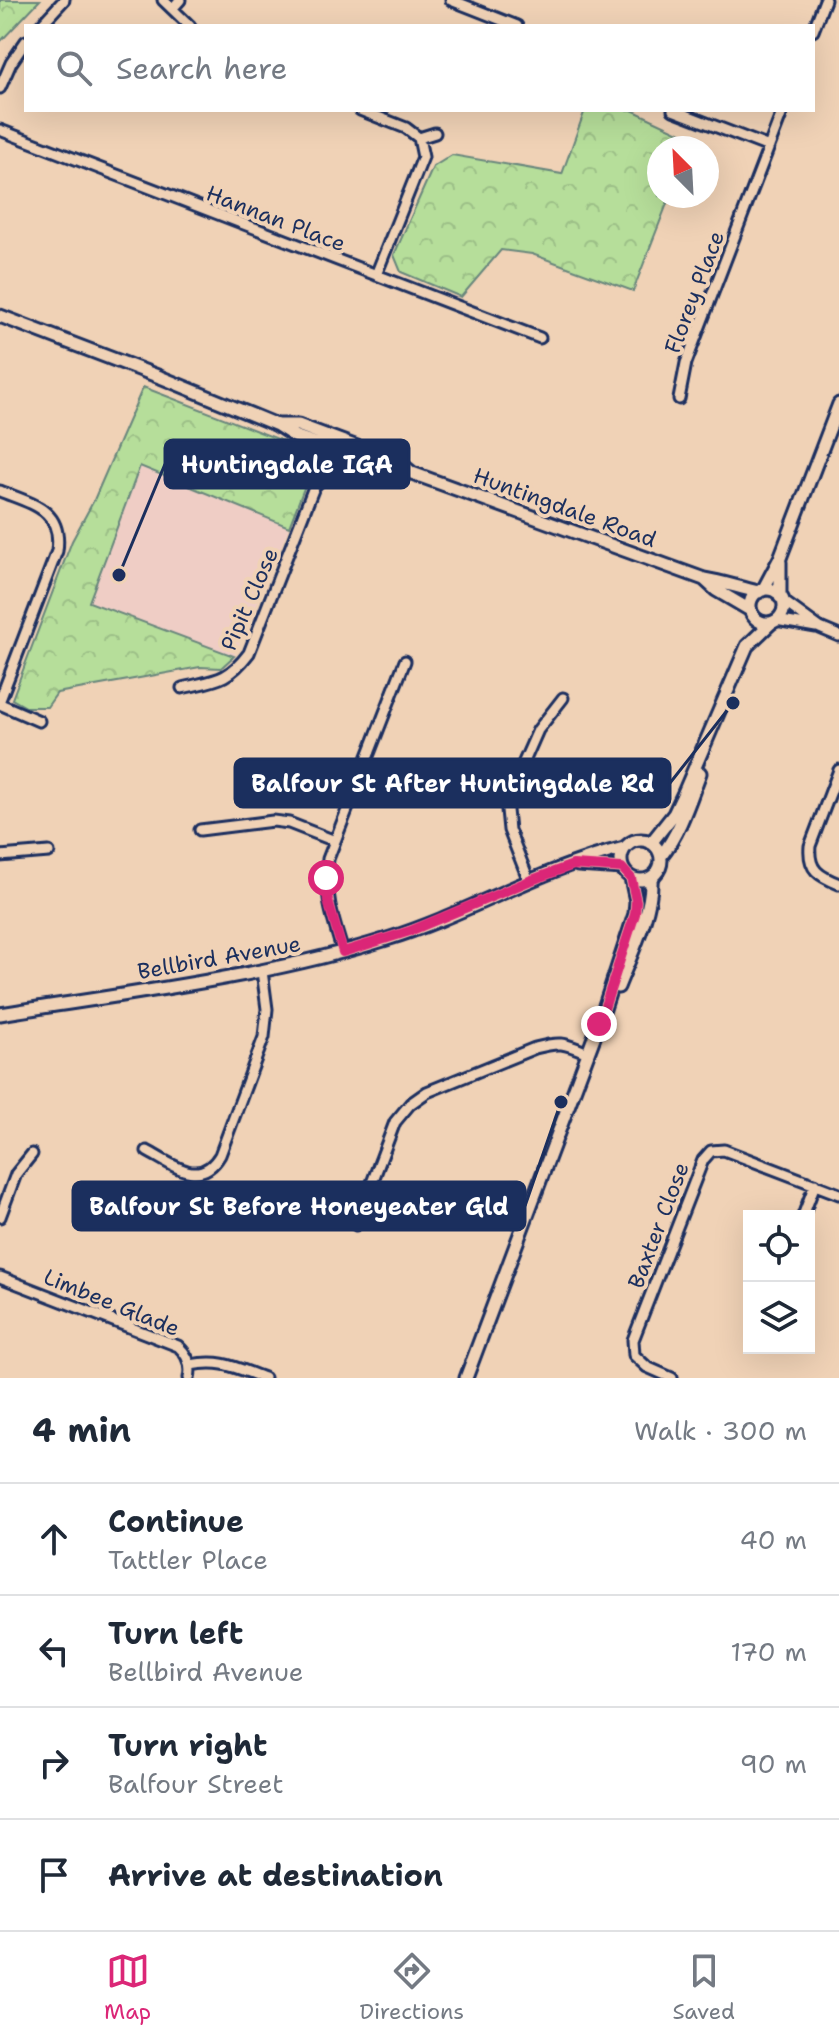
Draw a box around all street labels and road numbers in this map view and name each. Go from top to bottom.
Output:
street label: Hannan Place [202,179,350,258]
street label: Florey Place [658,227,731,358]
street label: Huntingdale Road [469,461,660,554]
street label: Pipit Close [214,543,285,655]
street label: Bellbird Avenue [135,929,303,986]
street label: Baxter Close [621,1158,696,1292]
street label: Limbee Glade [39,1262,184,1343]

